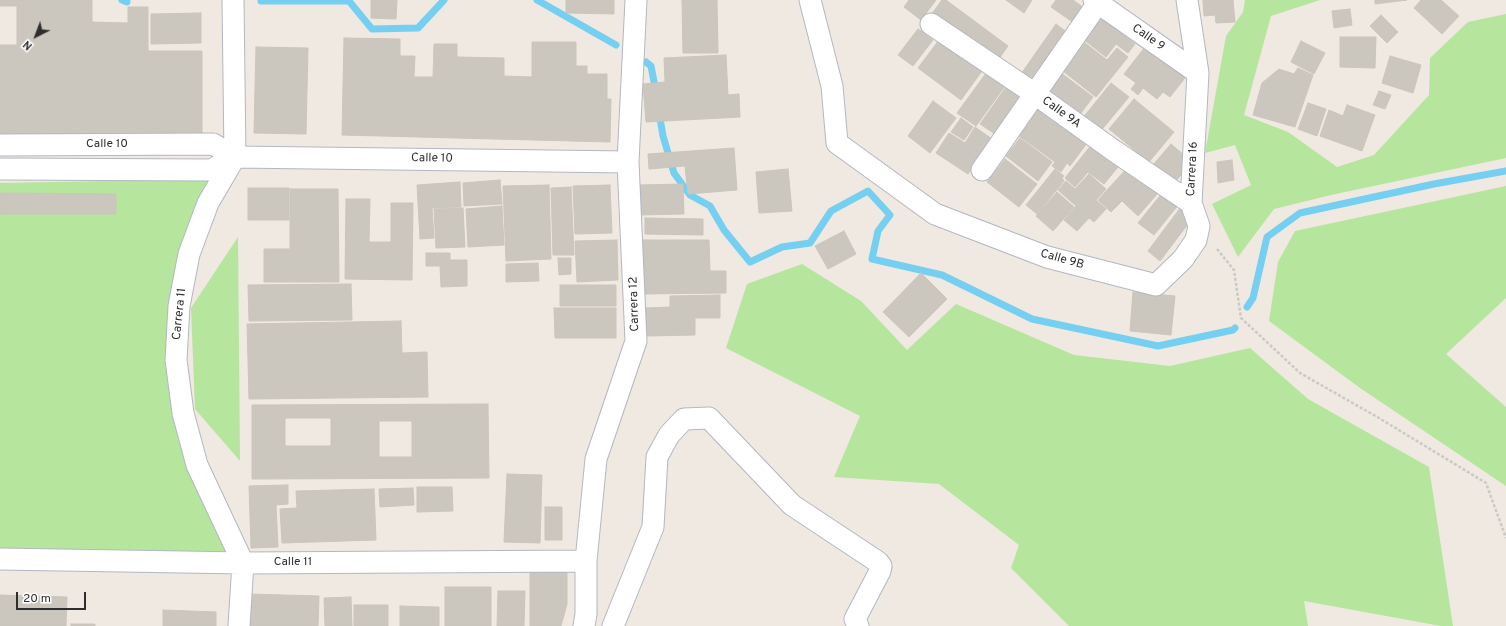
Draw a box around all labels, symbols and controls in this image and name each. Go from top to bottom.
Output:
north arrow [16,16,56,56]
street label: Calle 9 [1129,22,1167,54]
text: N [20,37,36,53]
street label: Calle 9A [1039,94,1083,132]
street label: Calle 10 [86,138,128,152]
street label: Carrera 16 [1184,141,1202,197]
street label: Calle 10 [411,151,453,167]
street label: Calle 9B [1039,247,1085,273]
street label: Carrera 12 [627,276,643,332]
street label: Carrera 11 [170,287,190,341]
street label: Calle 11 [274,556,312,570]
scale bar [18,584,88,610]
text: 20 m [23,591,51,607]

